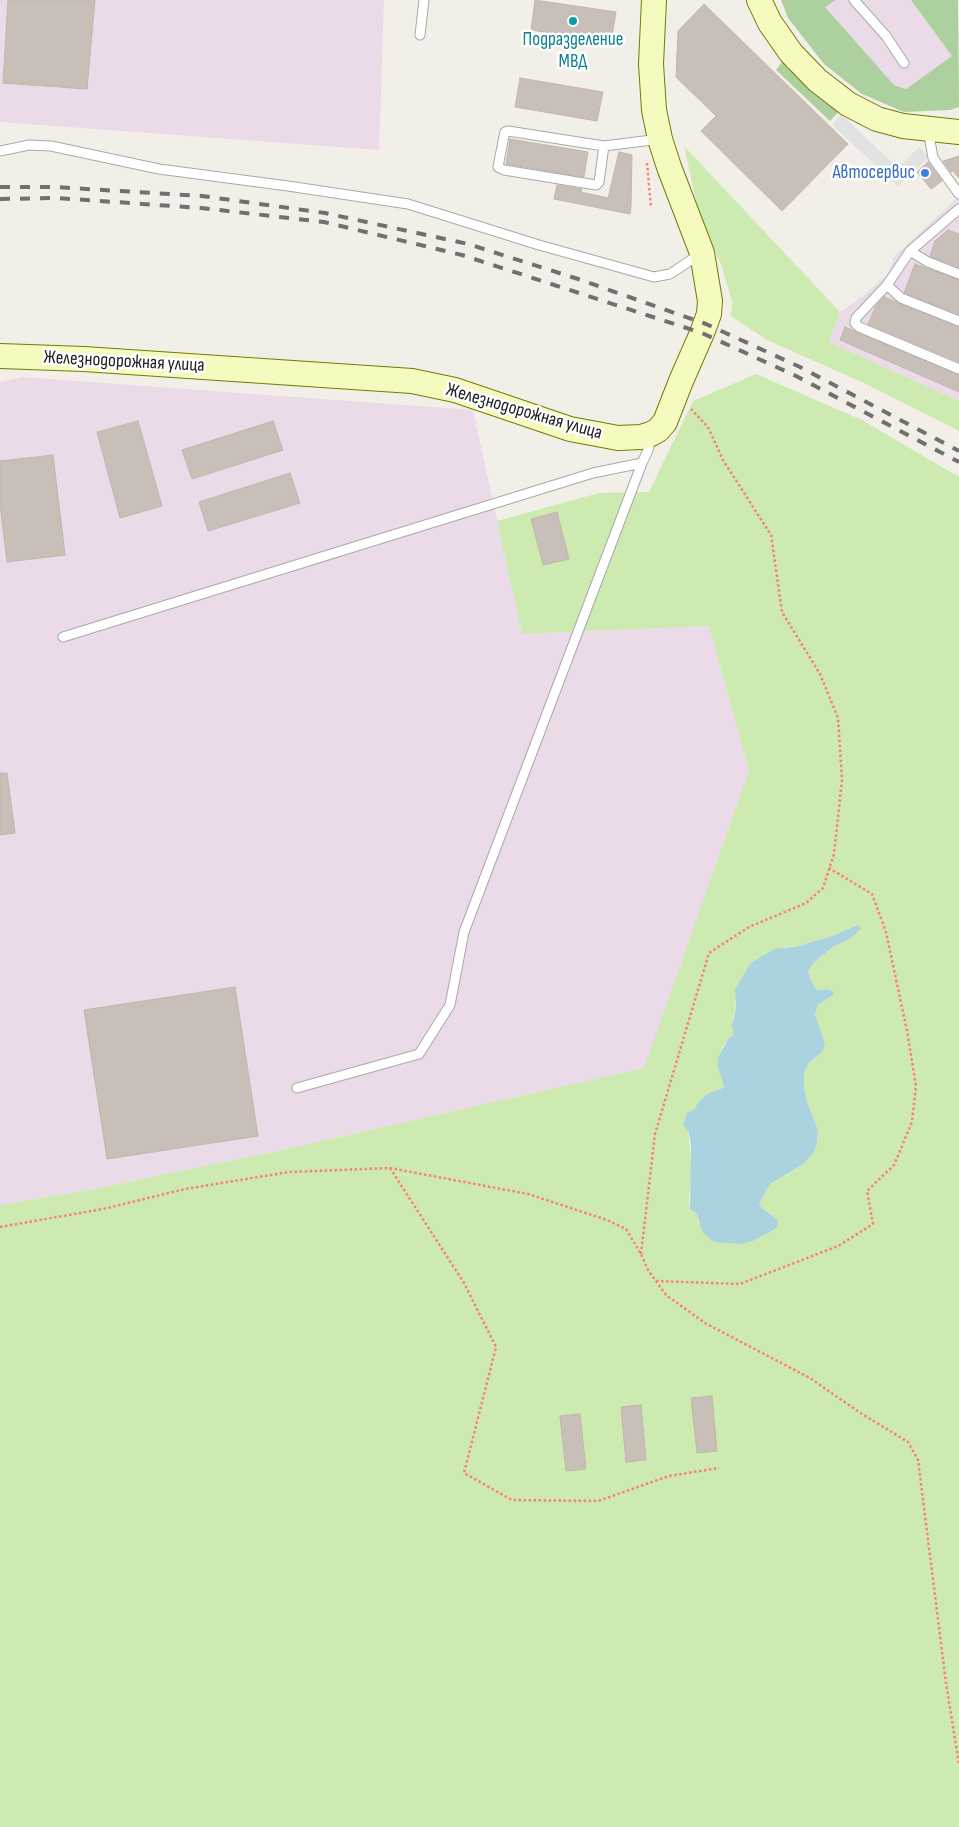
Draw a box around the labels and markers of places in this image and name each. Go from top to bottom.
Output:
marker: Подразделение МВД [567,15,579,27]
place label: Подразделение МВД [523,29,623,73]
place label: Автосервис [833,162,915,184]
marker: Автосервис [919,167,931,179]

